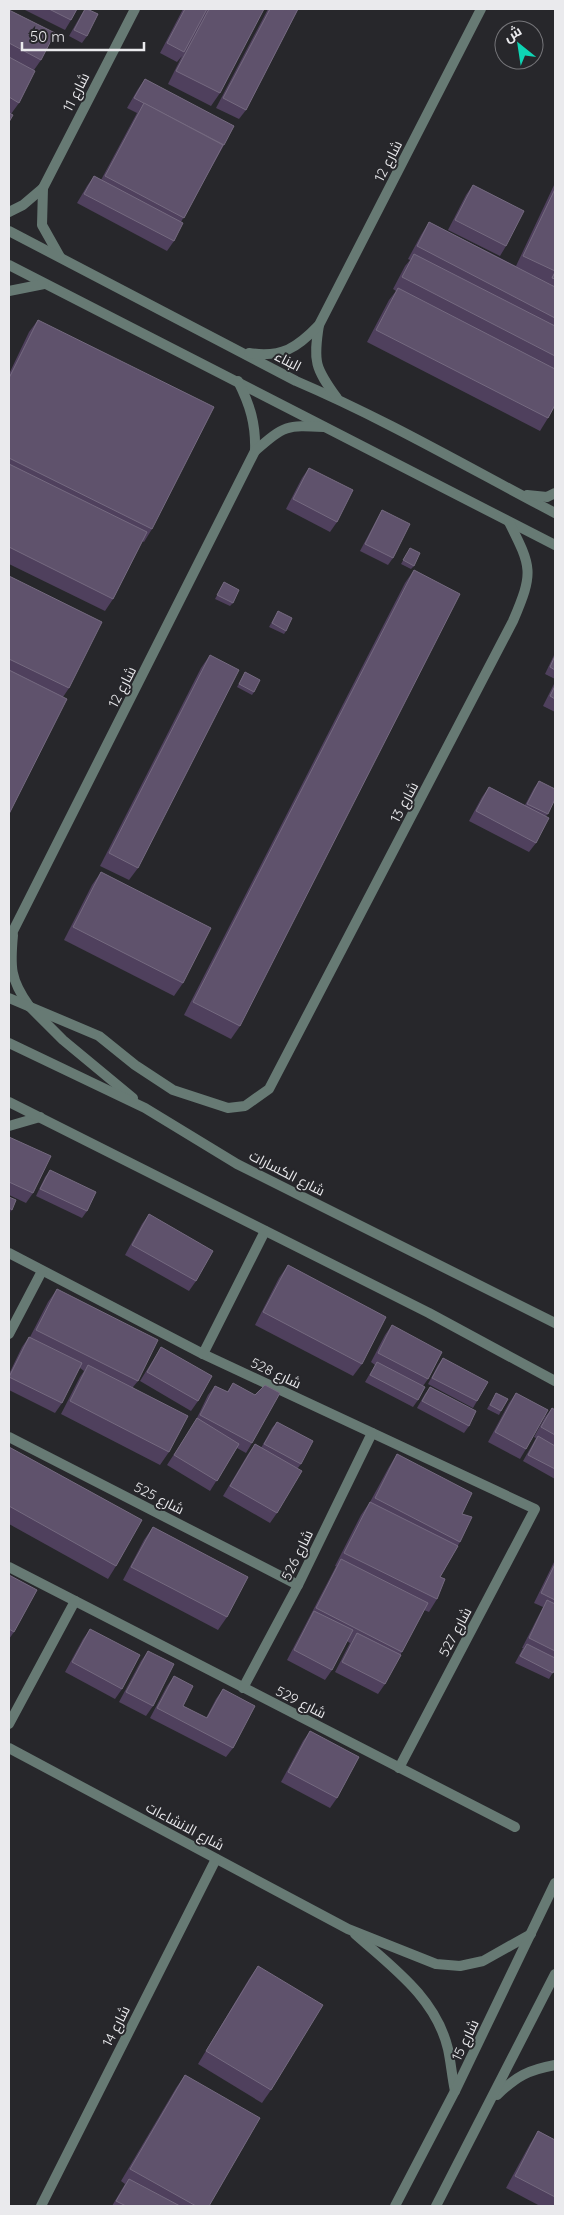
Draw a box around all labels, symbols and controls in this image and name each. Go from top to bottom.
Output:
scale bar [22,20,145,52]
north arrow [494,20,544,70]
text: ش [500,21,525,46]
text: 50 m [30,27,65,46]
street label: شارع 11 [59,70,93,114]
street label: شارع 12 [370,137,406,185]
street label: البناء [272,347,304,375]
street label: شارع 12 [104,663,140,711]
street label: شارع 13 [386,779,422,825]
street label: شارع الكسارات [246,1146,328,1200]
street label: شارع 528 [248,1353,304,1393]
street label: شارع 525 [131,1478,187,1518]
street label: شارع 526 [277,1527,317,1583]
street label: شارع 527 [435,1604,475,1660]
street label: شارع 529 [273,1682,329,1722]
street label: شارع الانشاءات [143,1798,227,1854]
street label: شارع 14 [98,2003,134,2049]
street label: شارع 15 [447,2016,483,2064]

